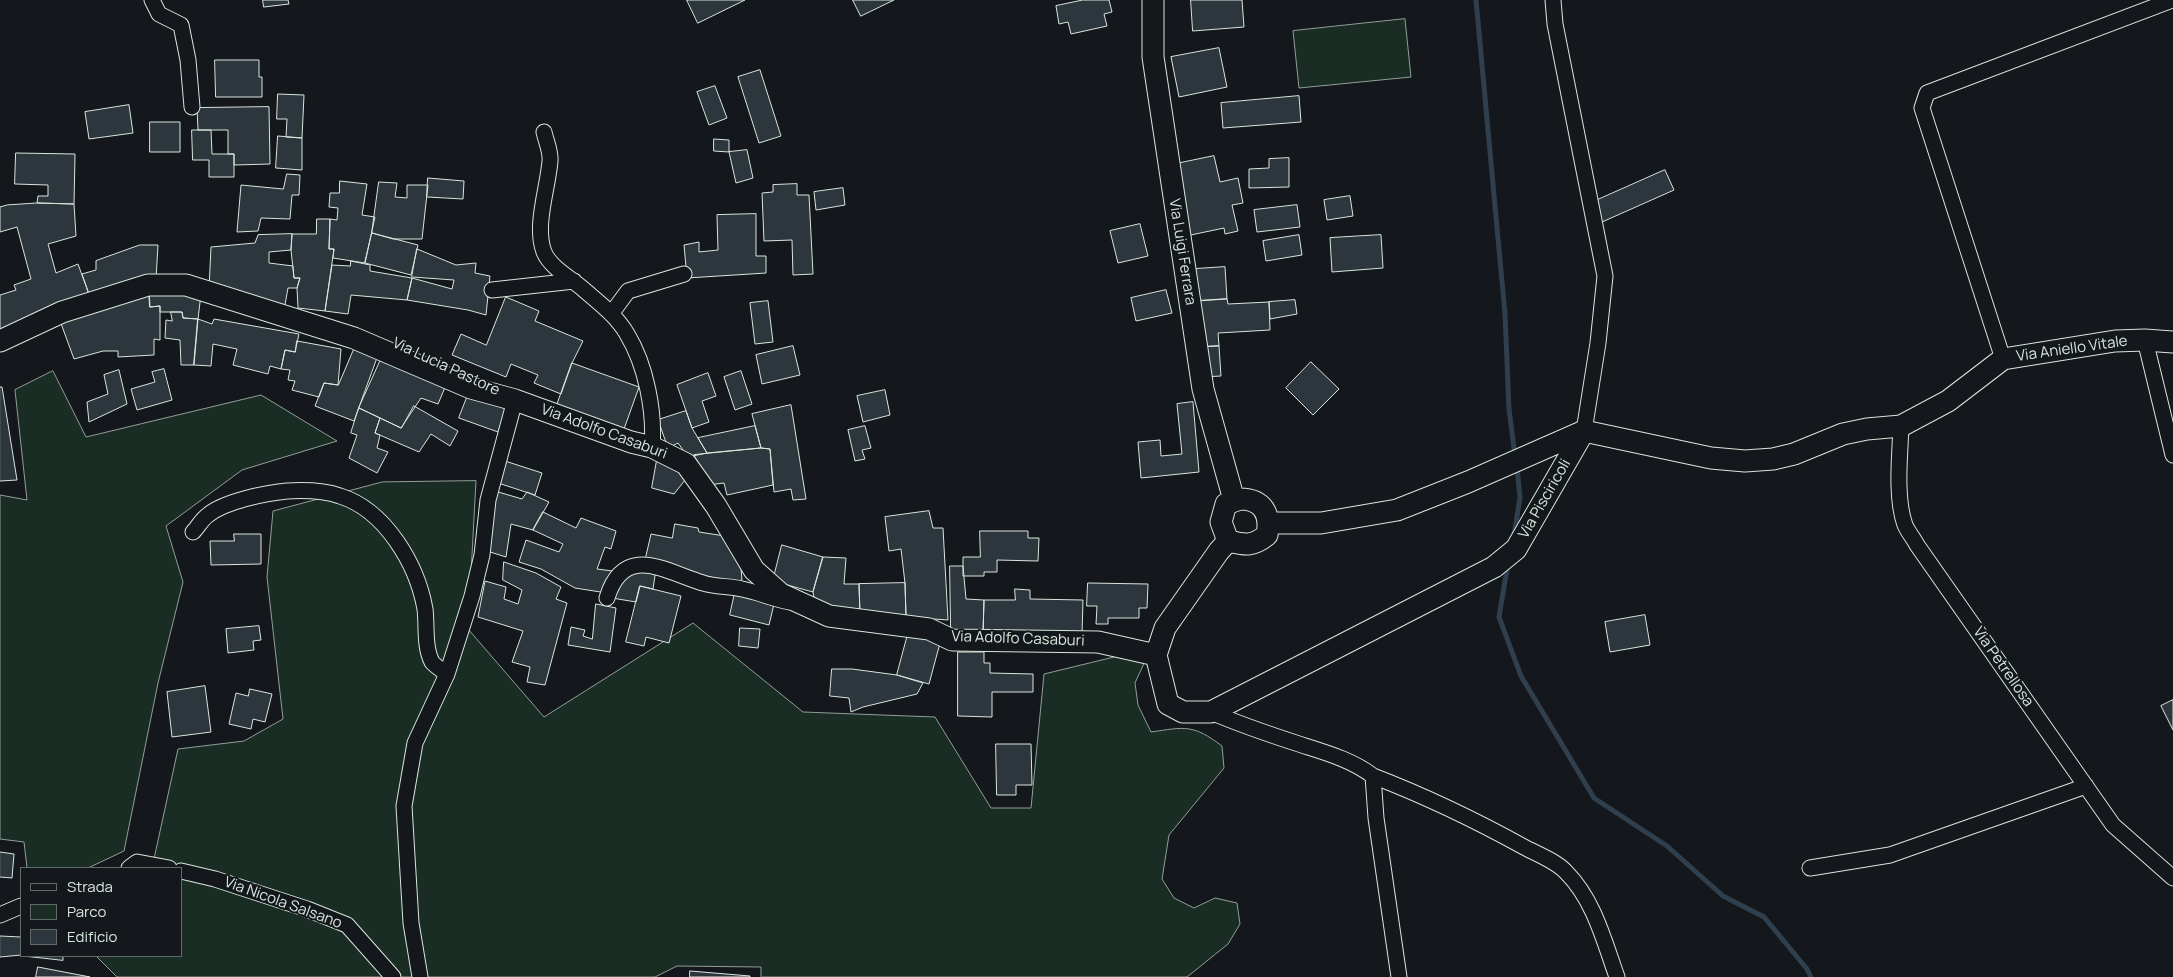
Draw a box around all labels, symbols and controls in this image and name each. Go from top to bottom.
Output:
street label: Via Luigi Ferrara [1165,198,1199,306]
street label: Via Aniello Vitale [2015,332,2129,366]
street label: Via Lucia Pastore [389,334,503,400]
street label: Via Adolfo Casaburi [538,401,670,463]
street label: Via Pisciricoli [1515,456,1575,542]
street label: Via Petrellosa [1969,624,2037,710]
street label: Via Adolfo Casaburi [951,628,1085,650]
legend [20,867,182,957]
street label: Via Nicola Salsano [222,873,344,933]
text: Strada [67,876,113,897]
text: Parco [67,901,106,922]
text: Edificio [67,926,117,947]

